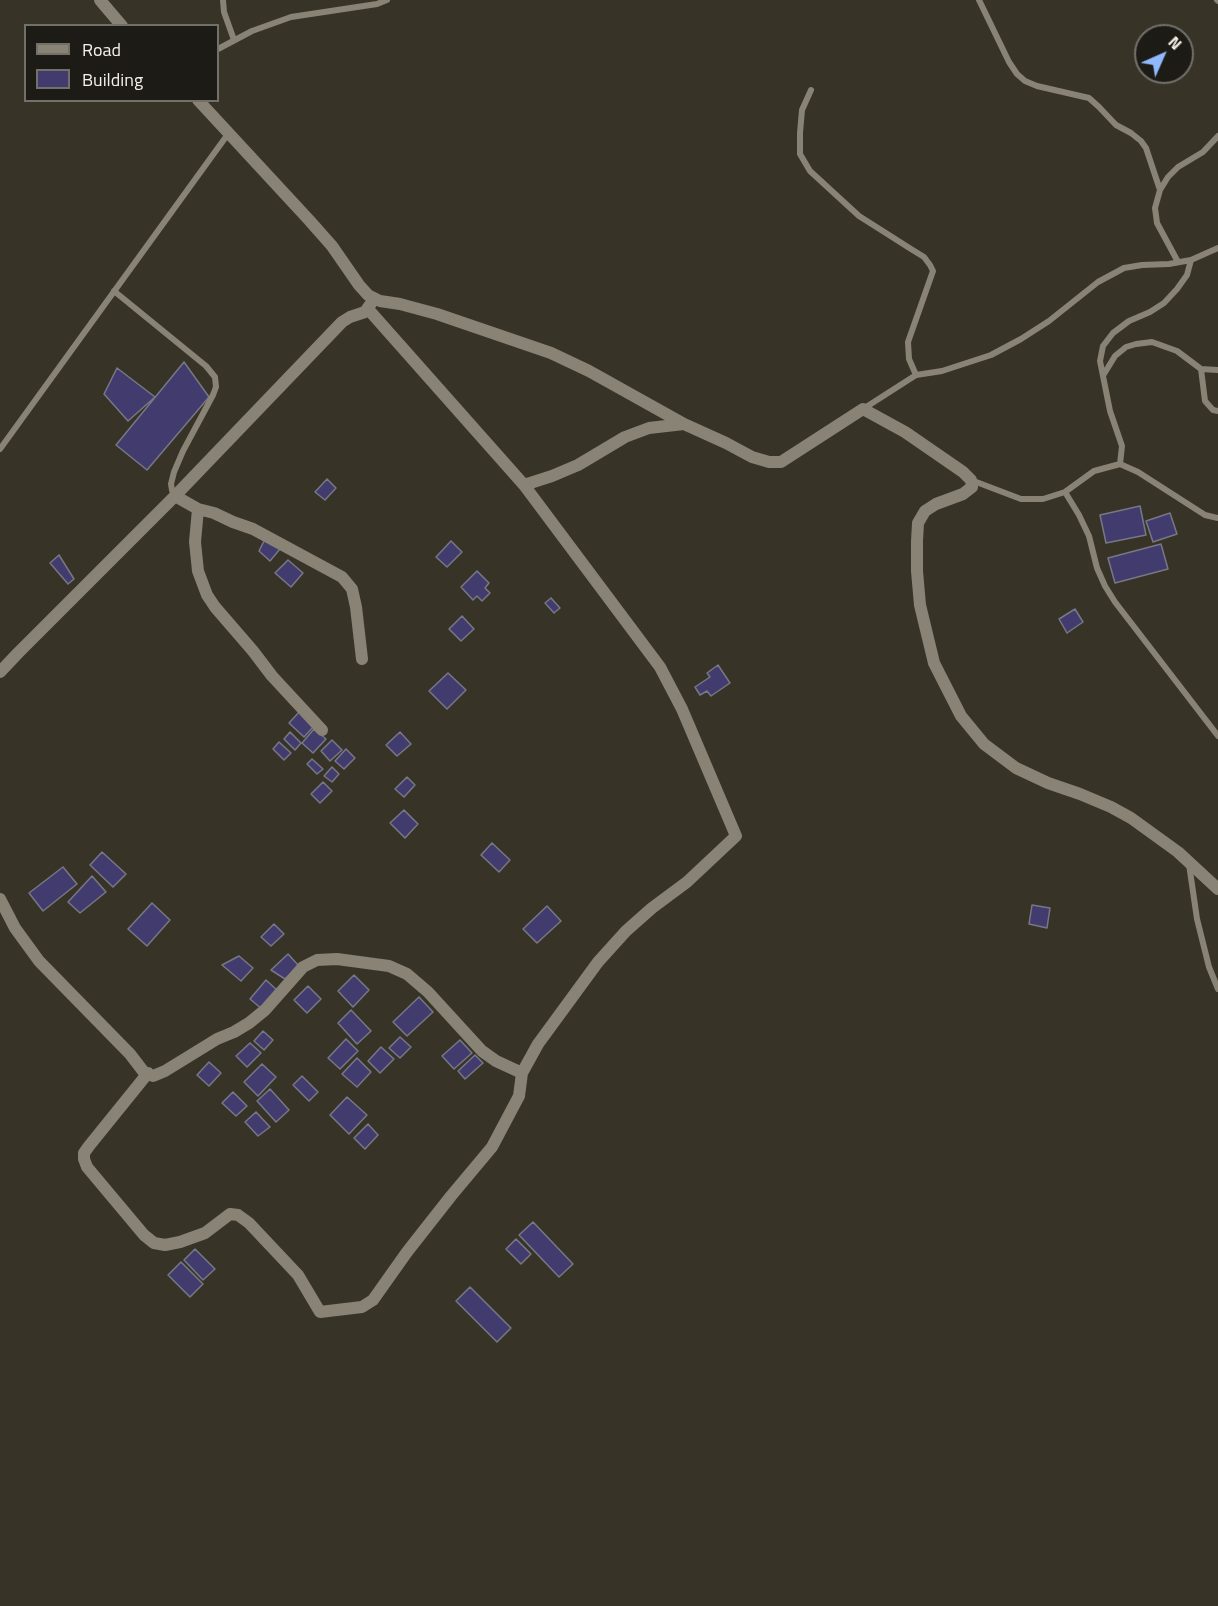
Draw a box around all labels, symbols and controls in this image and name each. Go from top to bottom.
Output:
legend [24,24,219,102]
north arrow [1134,24,1194,84]
text: N [1163,30,1188,55]
text: Road [82,36,121,63]
text: Building [82,66,143,93]

